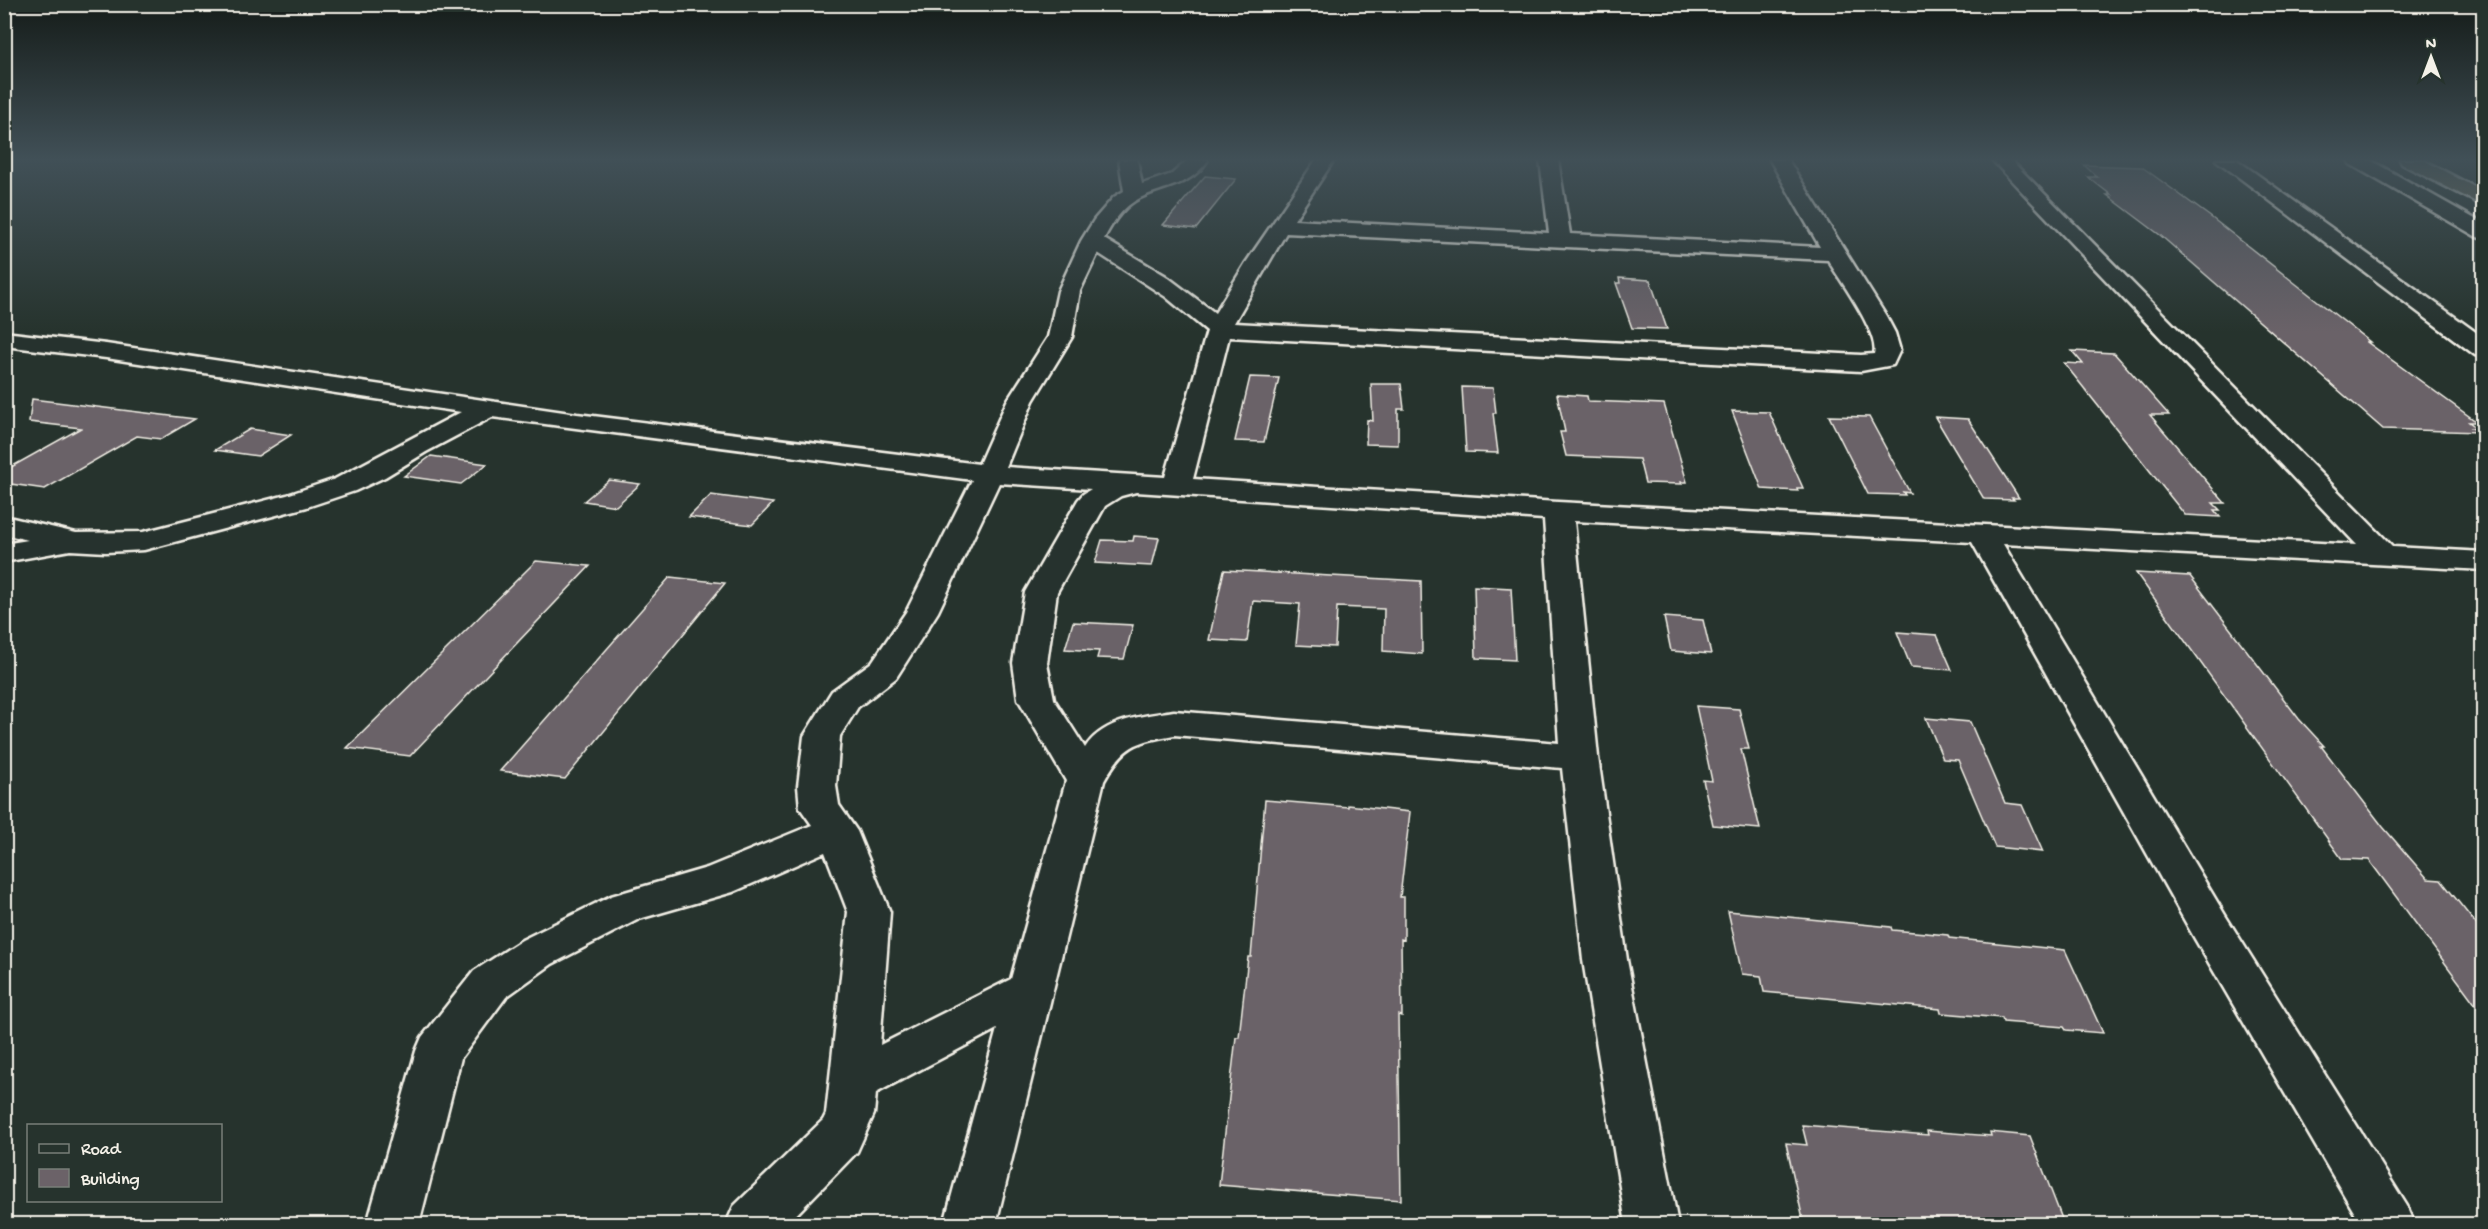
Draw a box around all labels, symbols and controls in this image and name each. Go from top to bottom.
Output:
north arrow [2401,27,2461,87]
text: N [2426,36,2437,55]
legend [27,1124,222,1202]
text: Road [81,1140,122,1161]
text: Building [80,1170,140,1191]

